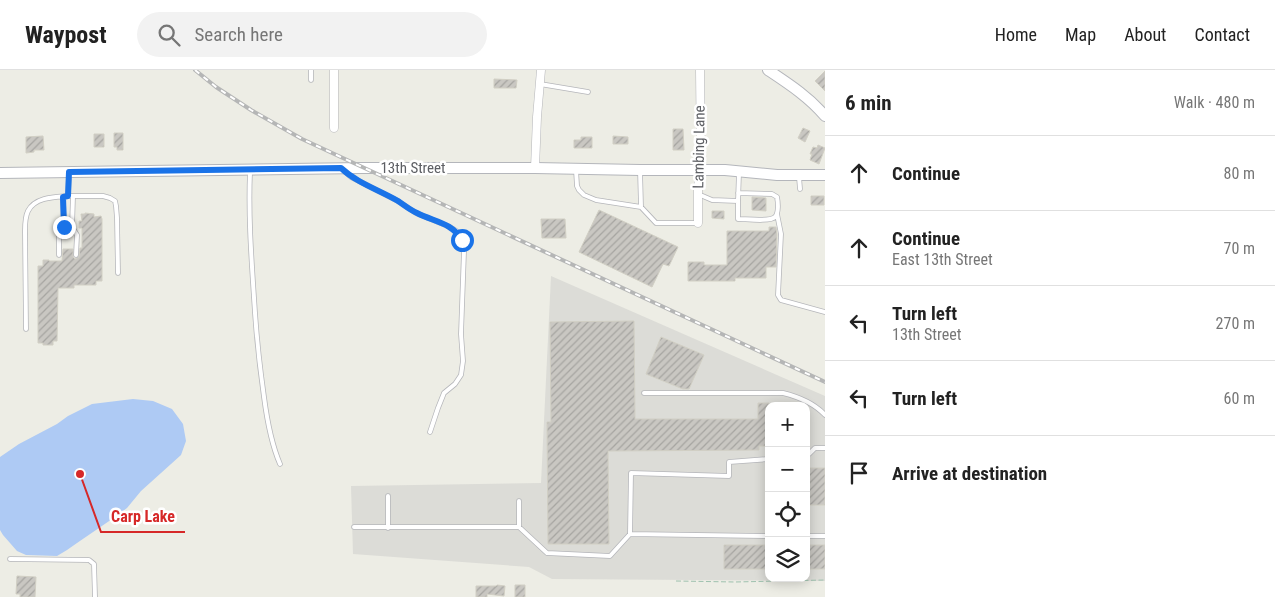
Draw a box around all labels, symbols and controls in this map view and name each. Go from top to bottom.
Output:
search box [137,12,487,57]
text: Waypost [25,21,107,49]
icon: search [155,21,183,49]
text: Search here [195,23,283,46]
text: Home [995,24,1037,45]
text: Map [1065,24,1096,45]
text: About [1124,24,1166,45]
text: Contact [1194,24,1250,45]
text: 6 min [845,91,892,115]
text: Walk · 480 m [1174,93,1255,112]
street label: Lambing Lane [689,105,709,189]
street label: 13th Street [380,159,446,177]
icon: ahead [845,159,873,187]
text: Continue [892,162,960,185]
text: 80 m [1223,164,1255,183]
route end [53,216,76,239]
text: Continue [892,227,960,250]
route start [451,229,474,252]
icon: ahead [845,234,873,262]
text: 70 m [1223,239,1255,258]
text: East 13th Street [892,250,993,269]
text: Turn left [892,302,957,325]
icon: left [845,309,873,337]
text: 270 m [1216,314,1255,333]
text: 13th Street [892,325,961,344]
icon: left [845,384,873,412]
text: Turn left [892,387,957,410]
text: 60 m [1223,389,1255,408]
map controls [765,402,810,582]
button: + [765,402,810,447]
button: − [765,447,810,492]
icon: arrive [845,459,873,487]
text: Arrive at destination [892,462,1047,485]
button: locate [765,492,810,537]
callout: Carp Lake [101,501,185,532]
text: Carp Lake [111,507,175,526]
button: layers [765,537,810,582]

